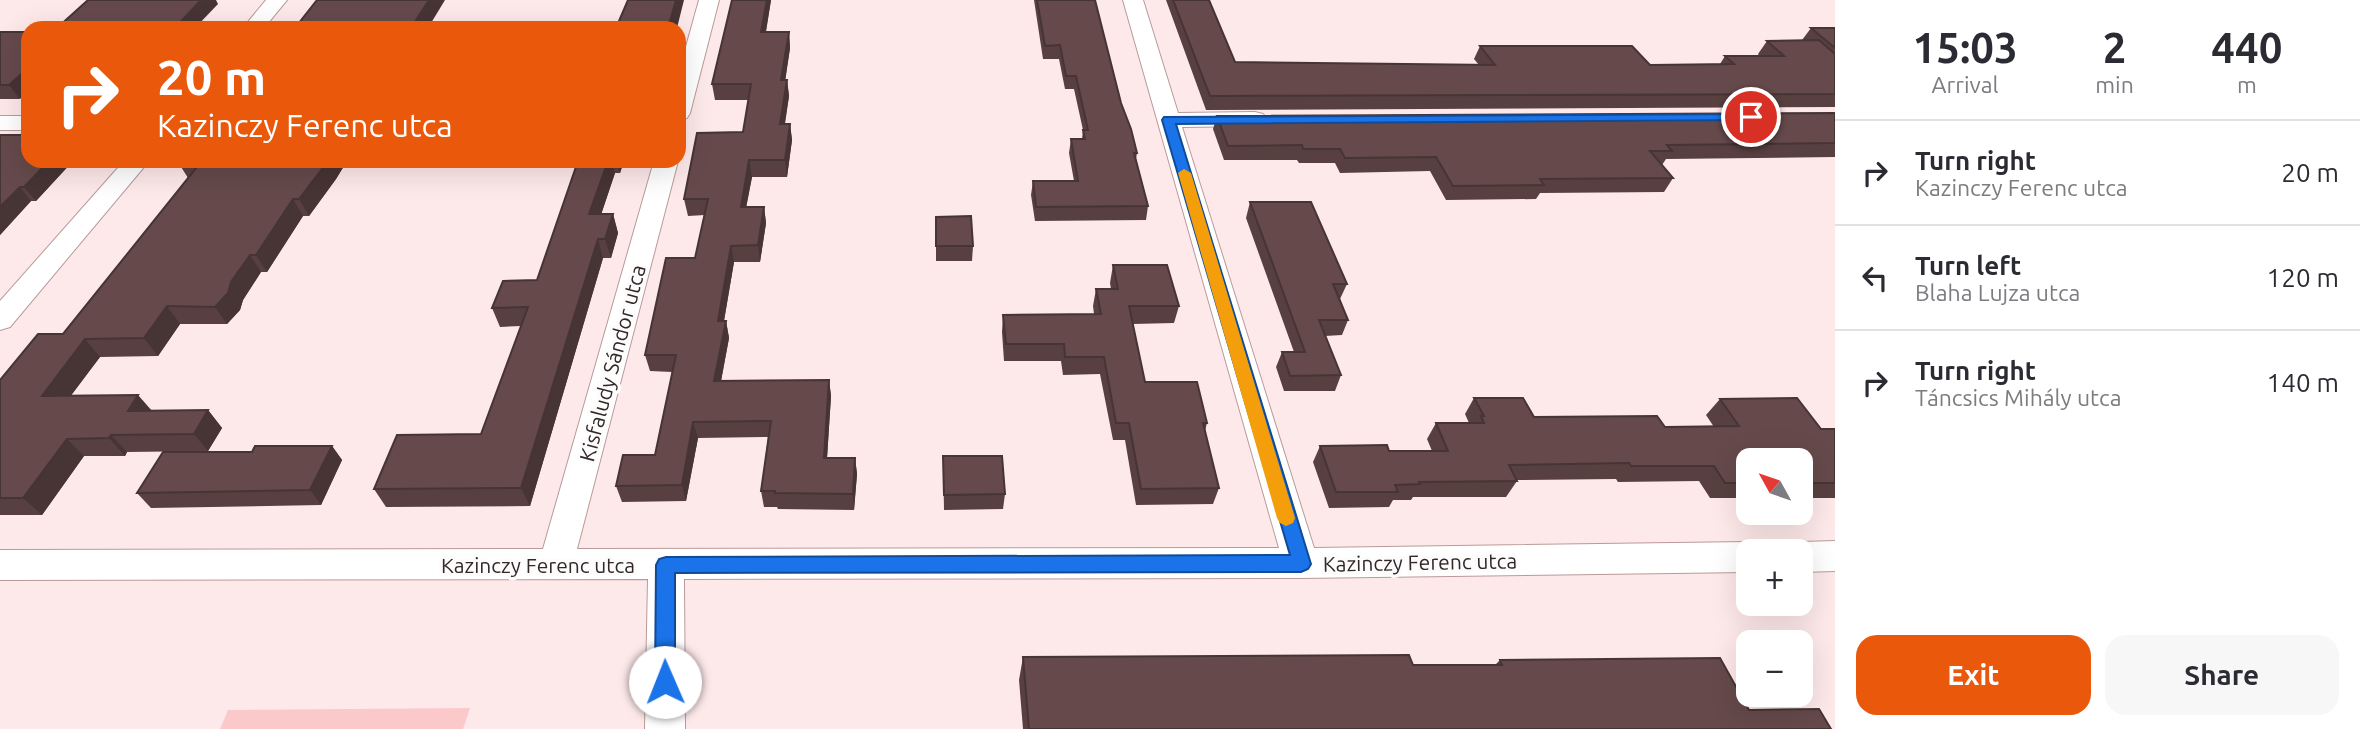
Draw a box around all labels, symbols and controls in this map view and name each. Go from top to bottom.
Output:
text: 15:03 [1913,24,2018,71]
text: 2 [2103,24,2126,71]
text: 440 [2211,24,2282,71]
icon: right [42,49,133,140]
text: 20 m [157,49,266,104]
text: Arrival [1932,72,1999,97]
text: min [2095,72,2134,97]
text: m [2237,72,2257,97]
pin [1721,87,1781,147]
icon: arrive [1732,98,1770,136]
text: Kazinczy Ferenc utca [157,107,453,143]
text: Turn right [1915,146,2036,175]
icon: right [1856,154,1894,192]
text: 20 m [2281,158,2339,187]
text: Kazinczy Ferenc utca [1915,175,2128,200]
text: Turn left [1915,251,2021,280]
icon: left [1856,259,1894,297]
street label: Kisfaludy Sándor utca [574,262,650,464]
text: 120 m [2267,263,2339,292]
text: Blaha Lujza utca [1915,280,2080,305]
text: Turn right [1915,356,2036,385]
icon: right [1856,364,1894,402]
text: 140 m [2267,368,2339,397]
text: Táncsics Mihály utca [1915,385,2122,410]
north arrow [1736,448,1813,525]
map controls [1736,448,1813,707]
button: + [1736,539,1813,616]
street label: Kazinczy Ferenc utca [1323,548,1517,576]
street label: Kazinczy Ferenc utca [441,553,635,577]
button: − [1736,630,1813,707]
button: Exit [1856,635,2091,715]
button: Share [2105,635,2339,715]
position arrow [628,645,702,719]

